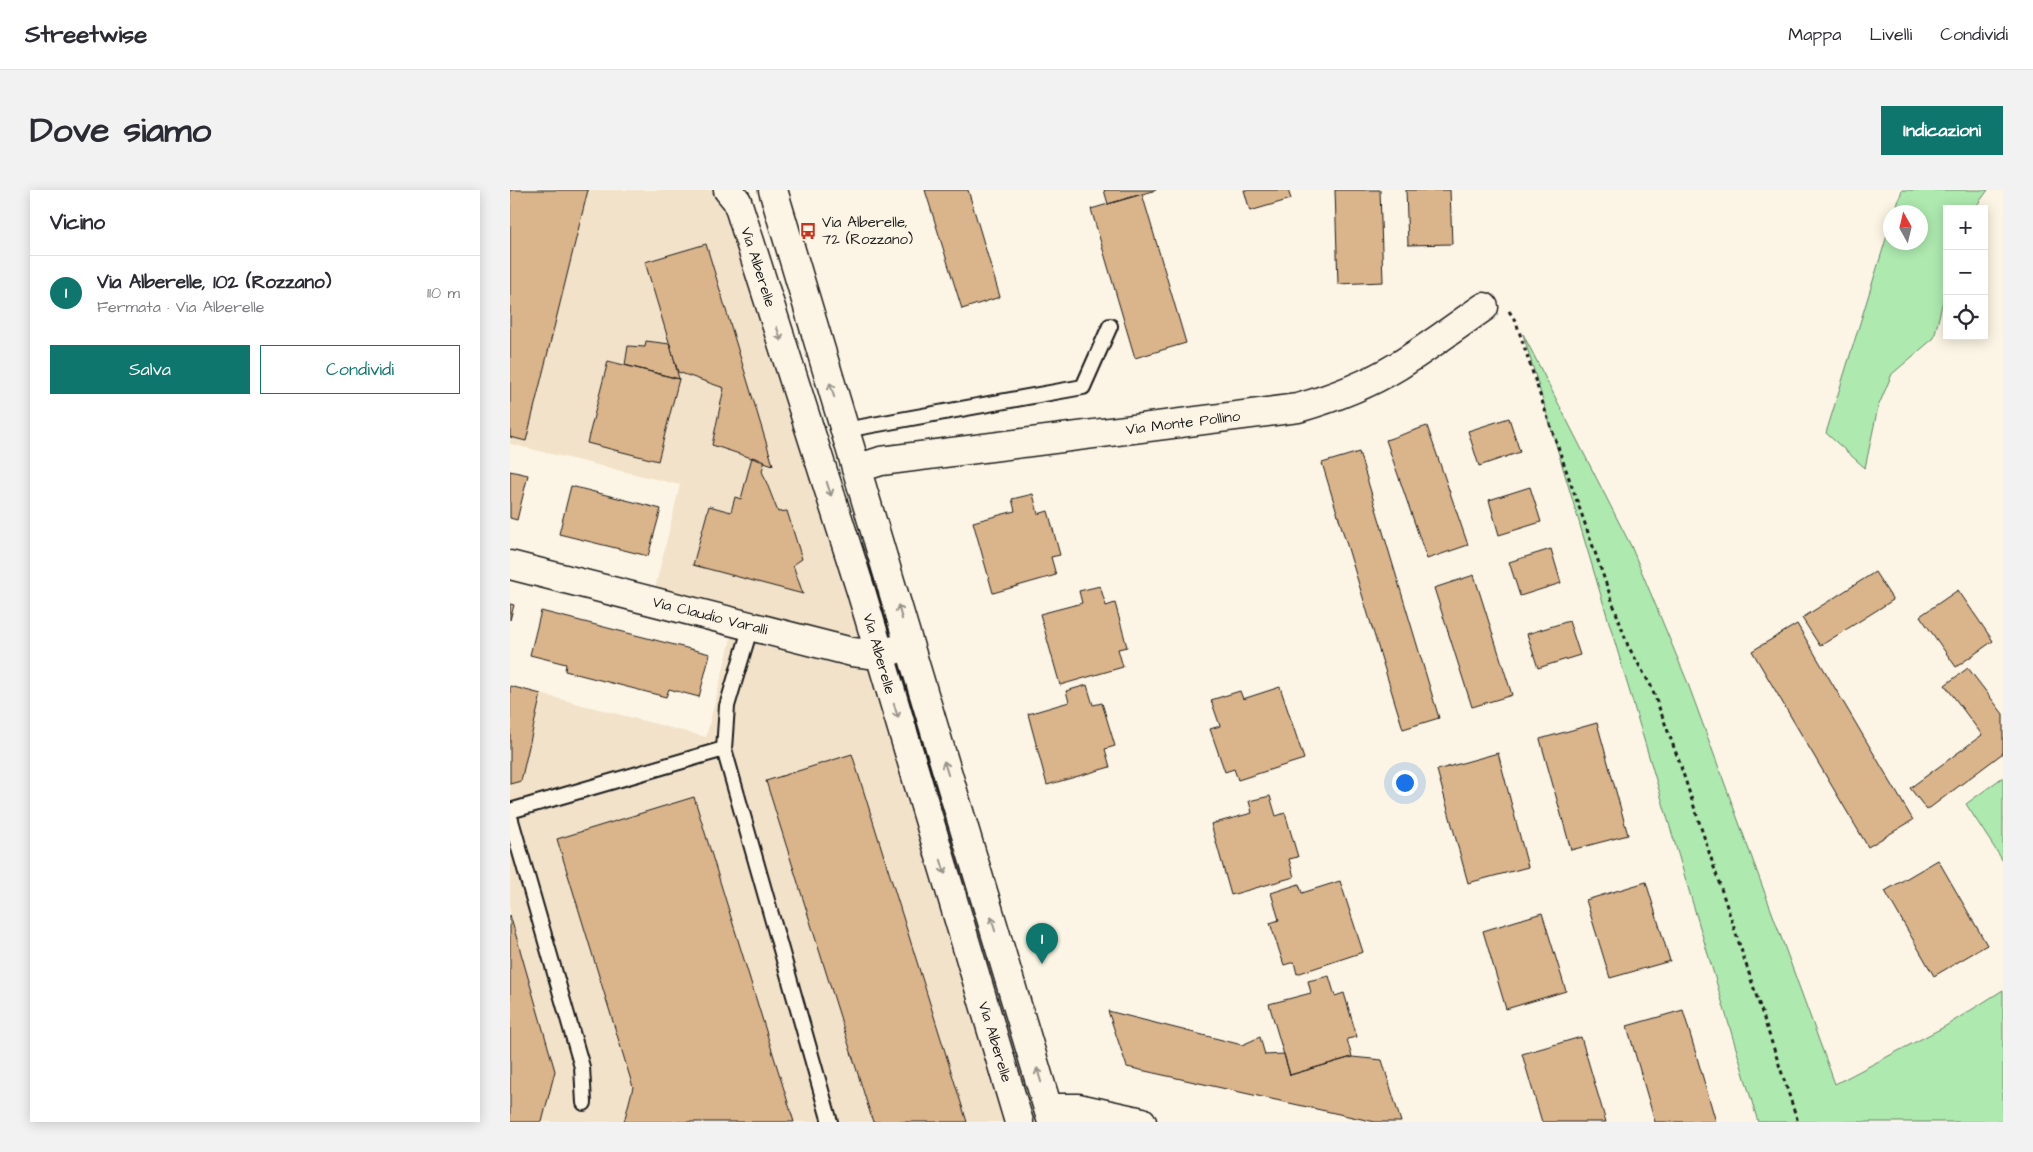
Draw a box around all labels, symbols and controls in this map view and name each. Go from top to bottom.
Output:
text: Streetwise [25,18,147,52]
text: Mappa [1788,22,1842,47]
text: Livelli [1870,22,1912,47]
text: Condividi [1940,22,2008,47]
text: Dove siamo [30,106,211,155]
button: Indicazioni [1881,106,2003,155]
north arrow [1883,205,1928,250]
map controls [1943,205,1988,340]
button: + [1943,205,1988,250]
text: Vicino [50,208,105,237]
place label: Via Alberelle, 72 (Rozzano) [822,212,913,250]
bus stop icon: Via Alberelle, 72 (Rozzano) [798,221,818,241]
street label: Via Alberelle [735,224,781,310]
button: − [1943,250,1988,295]
text: Via Alberelle, 102 (Rozzano) [97,269,331,296]
text: 1 [65,282,67,304]
text: 110 m [427,282,460,304]
button: locate [1943,295,1988,340]
text: Fermata · Via Alberelle [97,296,264,318]
one-way arrow [775,326,785,342]
button: Salva [50,345,250,394]
button: Condividi [260,345,460,394]
one-way arrow [827,382,837,398]
street label: Via Monte Pollino [1125,406,1242,440]
one-way arrow [824,481,834,497]
street label: Via Claudio Varalli [650,592,770,641]
one-way arrow [894,605,904,621]
street label: Via Alberelle [857,611,901,697]
one-way arrow [892,703,901,719]
one-way arrow [941,761,951,777]
your location [1392,770,1418,796]
one-way arrow [938,859,948,875]
one-way arrow [988,916,998,932]
pin: 1 [1026,923,1058,964]
street label: Via Alberelle [973,999,1017,1085]
one-way arrow [1033,1068,1043,1084]

